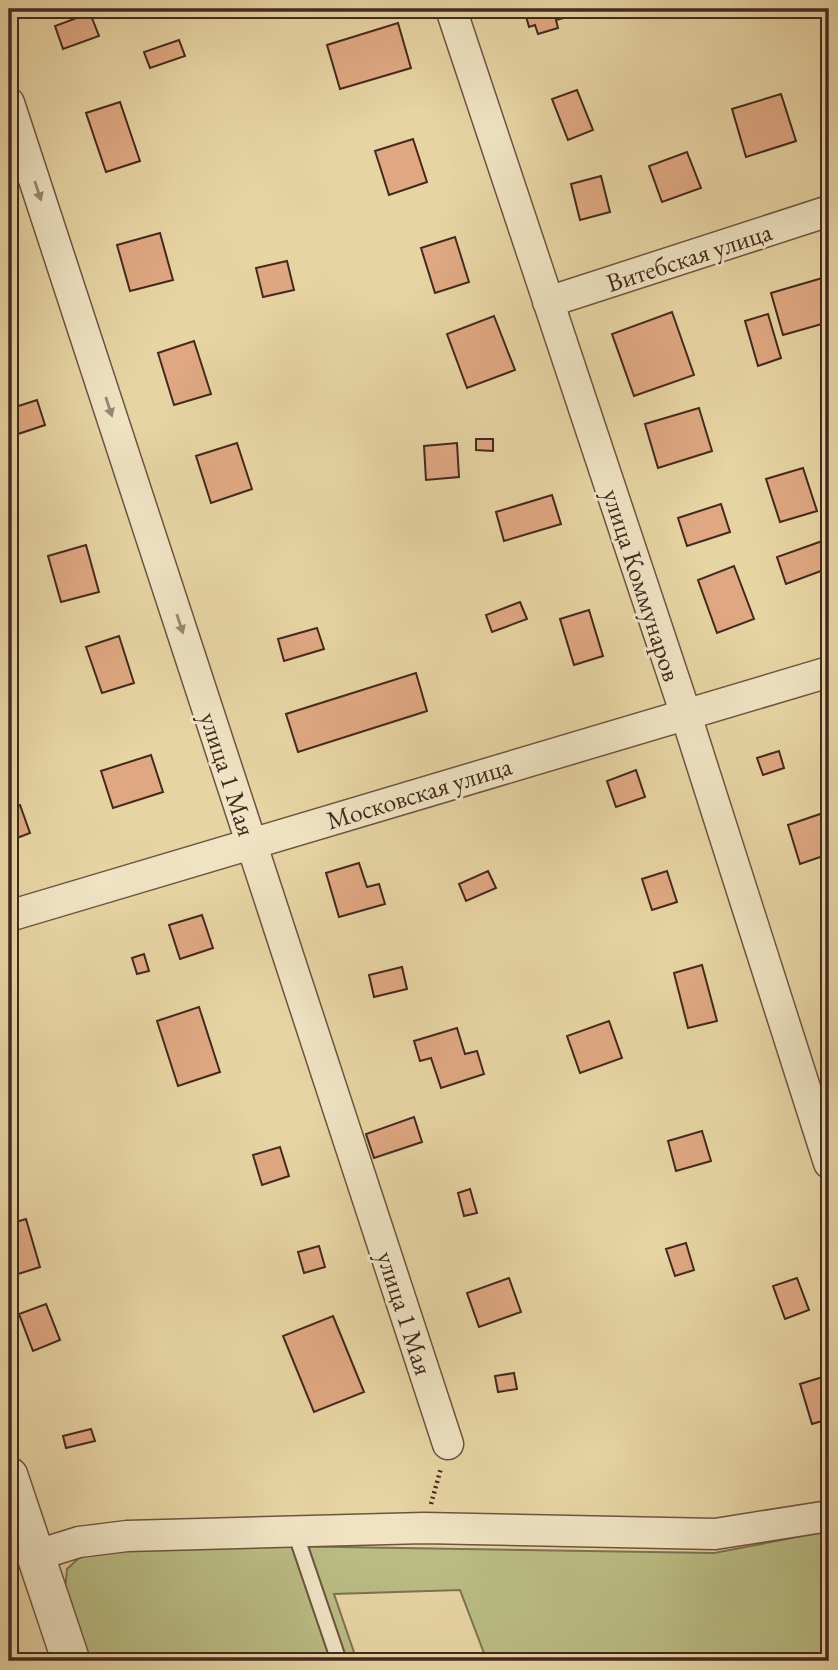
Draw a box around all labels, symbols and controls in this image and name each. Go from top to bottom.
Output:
one-way arrow [33,181,44,202]
street label: Витебская улица [602,214,777,300]
one-way arrow [104,397,115,418]
street label: улица Коммунаров [595,484,689,686]
one-way arrow [175,613,185,634]
street label: улица 1 Мая [192,708,264,840]
street label: Московская улица [322,749,516,837]
street label: улица 1 Мая [369,1247,441,1379]

